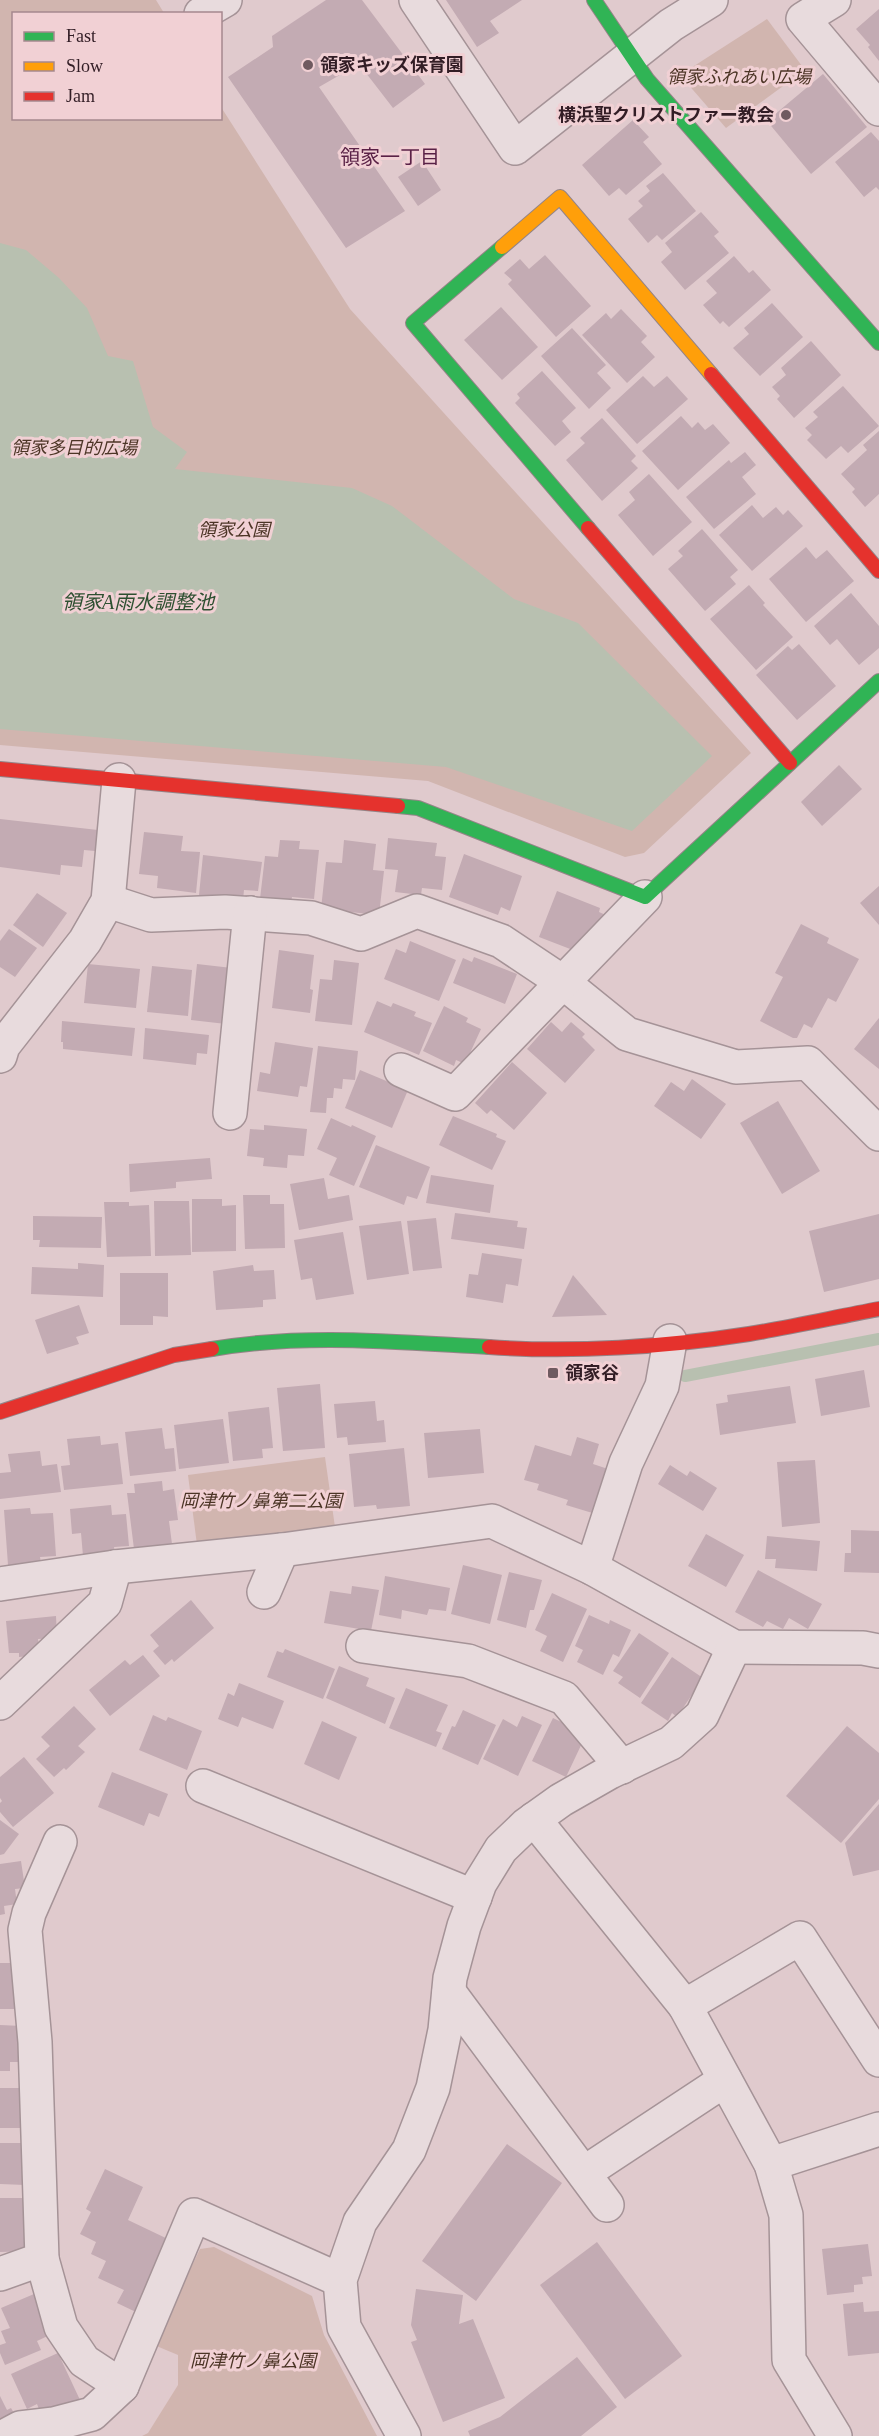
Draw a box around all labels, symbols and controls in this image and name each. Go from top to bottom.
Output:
legend [12,12,222,120]
text: Fast [66,26,96,46]
place label: 領家キッズ保育園 [320,55,464,75]
text: Slow [66,56,103,76]
marker: 領家キッズ保育園 [301,58,315,72]
park label: 領家ふれあい広場 [667,67,813,87]
text: Jam [66,86,95,106]
place label: 横浜聖クリストファー教会 [558,105,774,125]
marker: 横浜聖クリストファー教会 [779,108,793,122]
district label: 領家一丁目 [340,146,440,168]
park label: 領家多目的広場 [11,438,139,458]
park label: 領家公園 [198,520,273,540]
water label: 領家A雨水調整池 [62,591,216,613]
place label: 領家谷 [565,1363,619,1383]
marker: 領家谷 [546,1366,560,1380]
park label: 岡津竹ノ鼻第二公園 [180,1491,345,1511]
park label: 岡津竹ノ鼻公園 [190,2351,319,2371]

